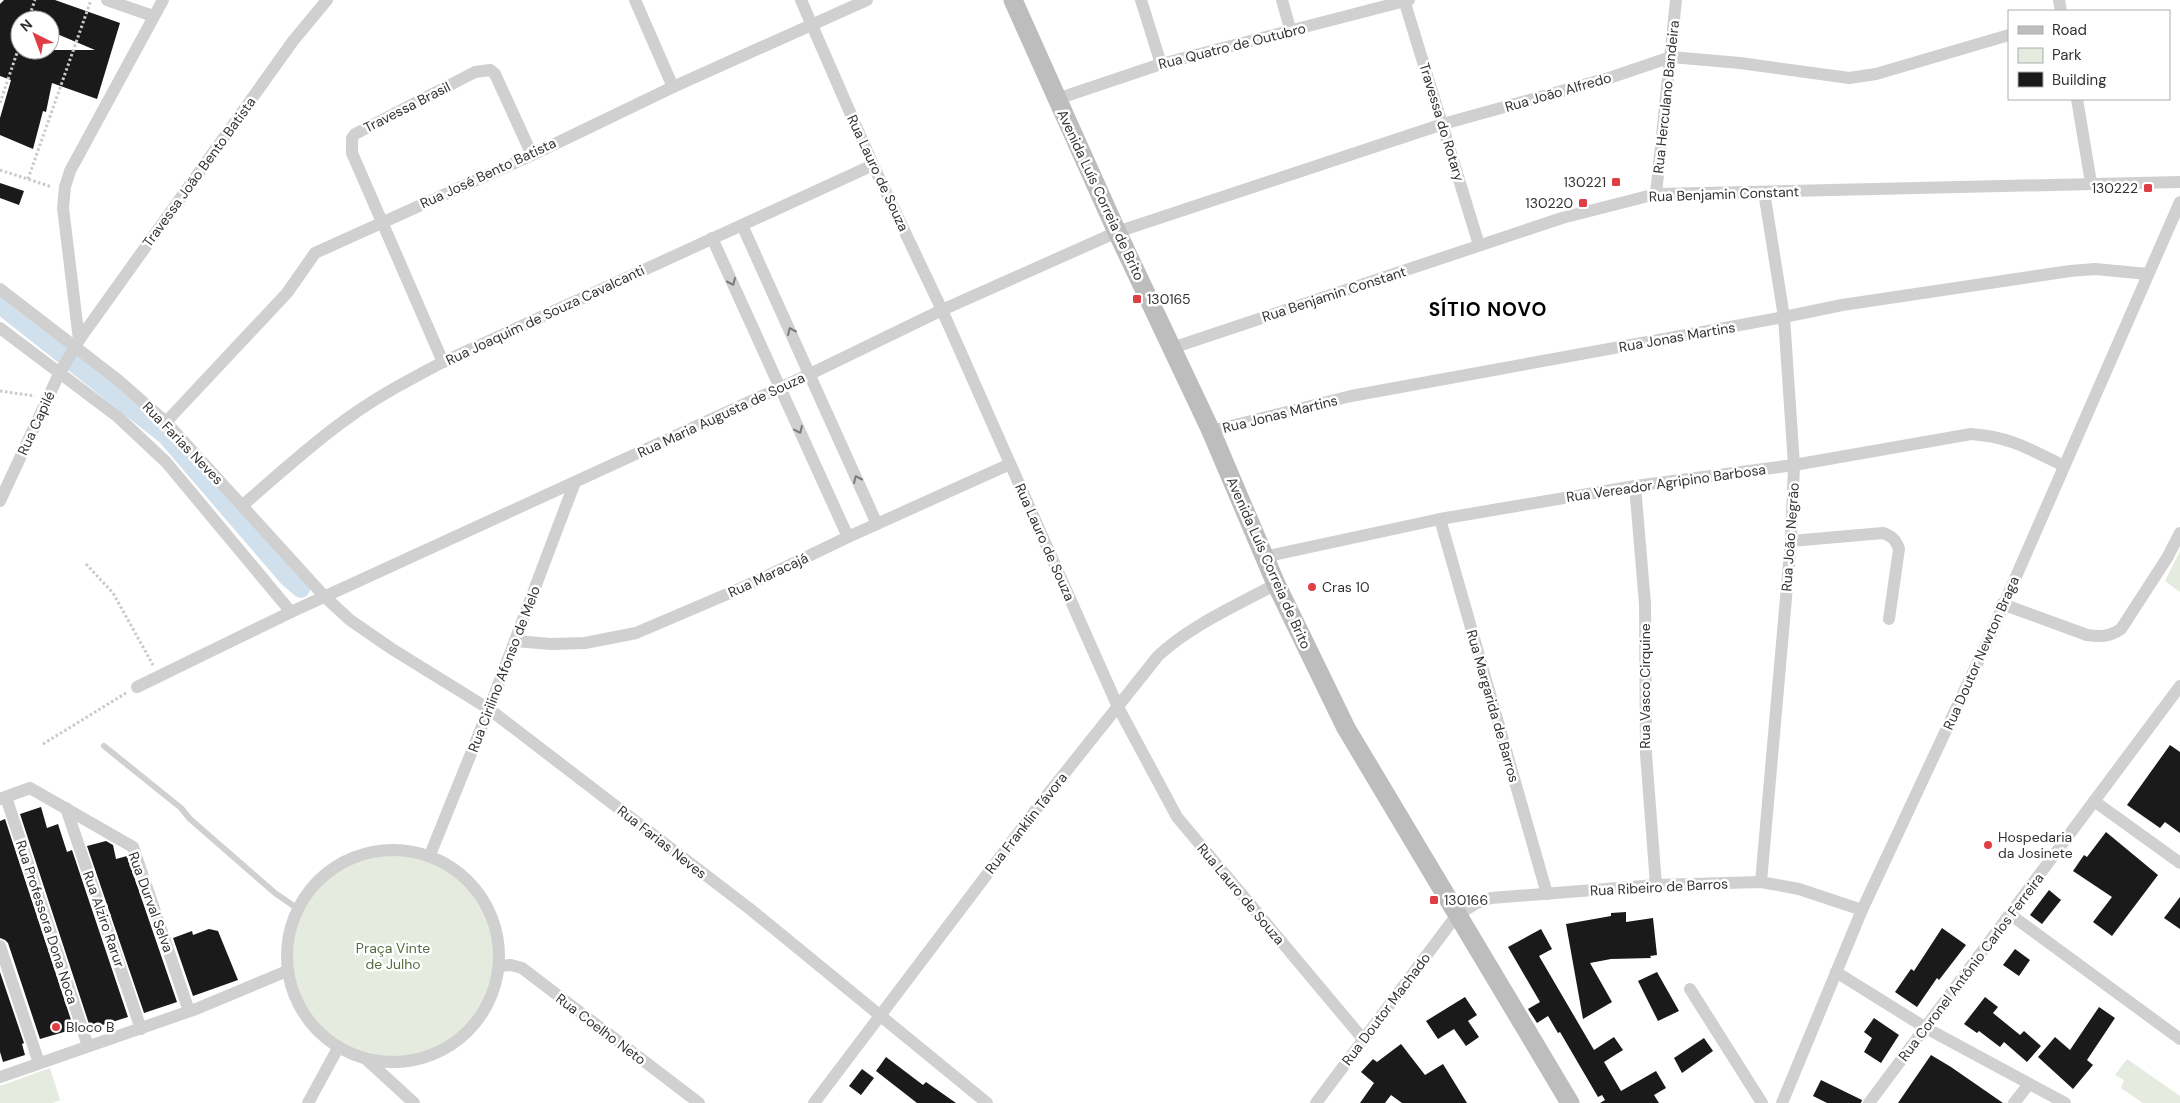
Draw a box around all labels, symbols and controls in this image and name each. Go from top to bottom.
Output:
north arrow [10,10,60,60]
legend [2008,10,2170,100]
text: N [16,15,36,35]
street label: Rua Quatro de Outubro [1156,19,1308,73]
street label: Rua Herculano Bandeira [1649,20,1683,174]
text: Road [2052,20,2087,40]
text: Park [2052,45,2082,65]
street label: Travessa do Rotary [1415,61,1469,184]
street label: Rua João Alfredo [1503,68,1613,116]
text: Building [2052,70,2107,90]
street label: Travessa Brasil [361,77,453,137]
street label: Travessa João Bento Batista [138,93,260,251]
street label: Avenida Luís Correia de Brito [1053,107,1149,283]
street label: Rua Lauro de Souza [843,112,913,234]
street label: Rua José Bento Batista [417,134,559,212]
place label: 130221 [1563,173,1606,191]
marker: 130221 [1610,176,1622,188]
place label: 130222 [2092,179,2138,197]
street label: Rua Benjamin Constant [1649,182,1799,206]
marker: 130222 [2142,182,2154,194]
place label: 130220 [1525,194,1573,212]
marker: 130220 [1577,197,1589,209]
street label: Rua Joaquim de Souza Cavalcanti [443,261,647,369]
street label: Rua Benjamin Constant [1260,262,1408,326]
one-way arrow [726,277,736,286]
place label: 130165 [1147,290,1191,308]
marker: 130165 [1131,293,1143,305]
district label: SÍTIO NOVO [1429,297,1547,322]
street label: Rua Jonas Martins [1617,318,1737,356]
one-way arrow [786,327,797,336]
street label: Rua Maria Augusta de Souza [635,368,807,462]
street label: Rua Capilé [13,388,59,458]
street label: Rua Jonas Martins [1221,391,1339,437]
street label: Rua Farias Neves [139,398,227,488]
one-way arrow [793,425,804,434]
street label: Rua Vereador Agripino Barbosa [1565,460,1767,506]
street label: Avenida Luís Correia de Brito [1223,474,1315,652]
one-way arrow [853,475,863,484]
street label: Rua Lauro de Souza [1011,481,1079,603]
street label: Rua João Negrão [1777,482,1803,592]
street label: Rua Maracajá [725,549,811,601]
street label: Rua Doutor Newton Braga [1939,573,2023,733]
place label: Cras 10 [1322,578,1370,596]
marker: Cras 10 [1306,581,1318,593]
street label: Rua Cirilino Afonso de Melo [464,583,544,755]
street label: Rua Vasco Cirquine [1636,623,1654,749]
street label: Rua Margarida de Barros [1463,628,1523,784]
street label: Rua Franklin Távora [981,769,1071,877]
street label: Rua Farias Neves [614,801,710,883]
place label: Hospedaria da Josinete [1998,828,2073,862]
street label: Rua Professora Dona Noca [12,838,82,1006]
marker: Hospedaria da Josinete [1982,839,1994,851]
street label: Rua Lauro de Souza [1193,840,1289,948]
street label: Rua Durval Selva [124,849,178,955]
street label: Rua Alziro Rarur [79,868,129,970]
street label: Rua Coronel Antônio Carlos Ferreira [1894,869,2048,1065]
street label: Rua Ribeiro de Barros [1589,874,1729,900]
place label: 130166 [1444,891,1488,909]
marker: 130166 [1428,894,1440,906]
park label: Praça Vinte de Julho [356,939,430,973]
street label: Rua Doutor Machado [1338,949,1434,1069]
street label: Rua Coelho Neto [552,989,650,1069]
place label: Bloco B [66,1018,114,1036]
marker: Bloco B [50,1021,62,1033]

